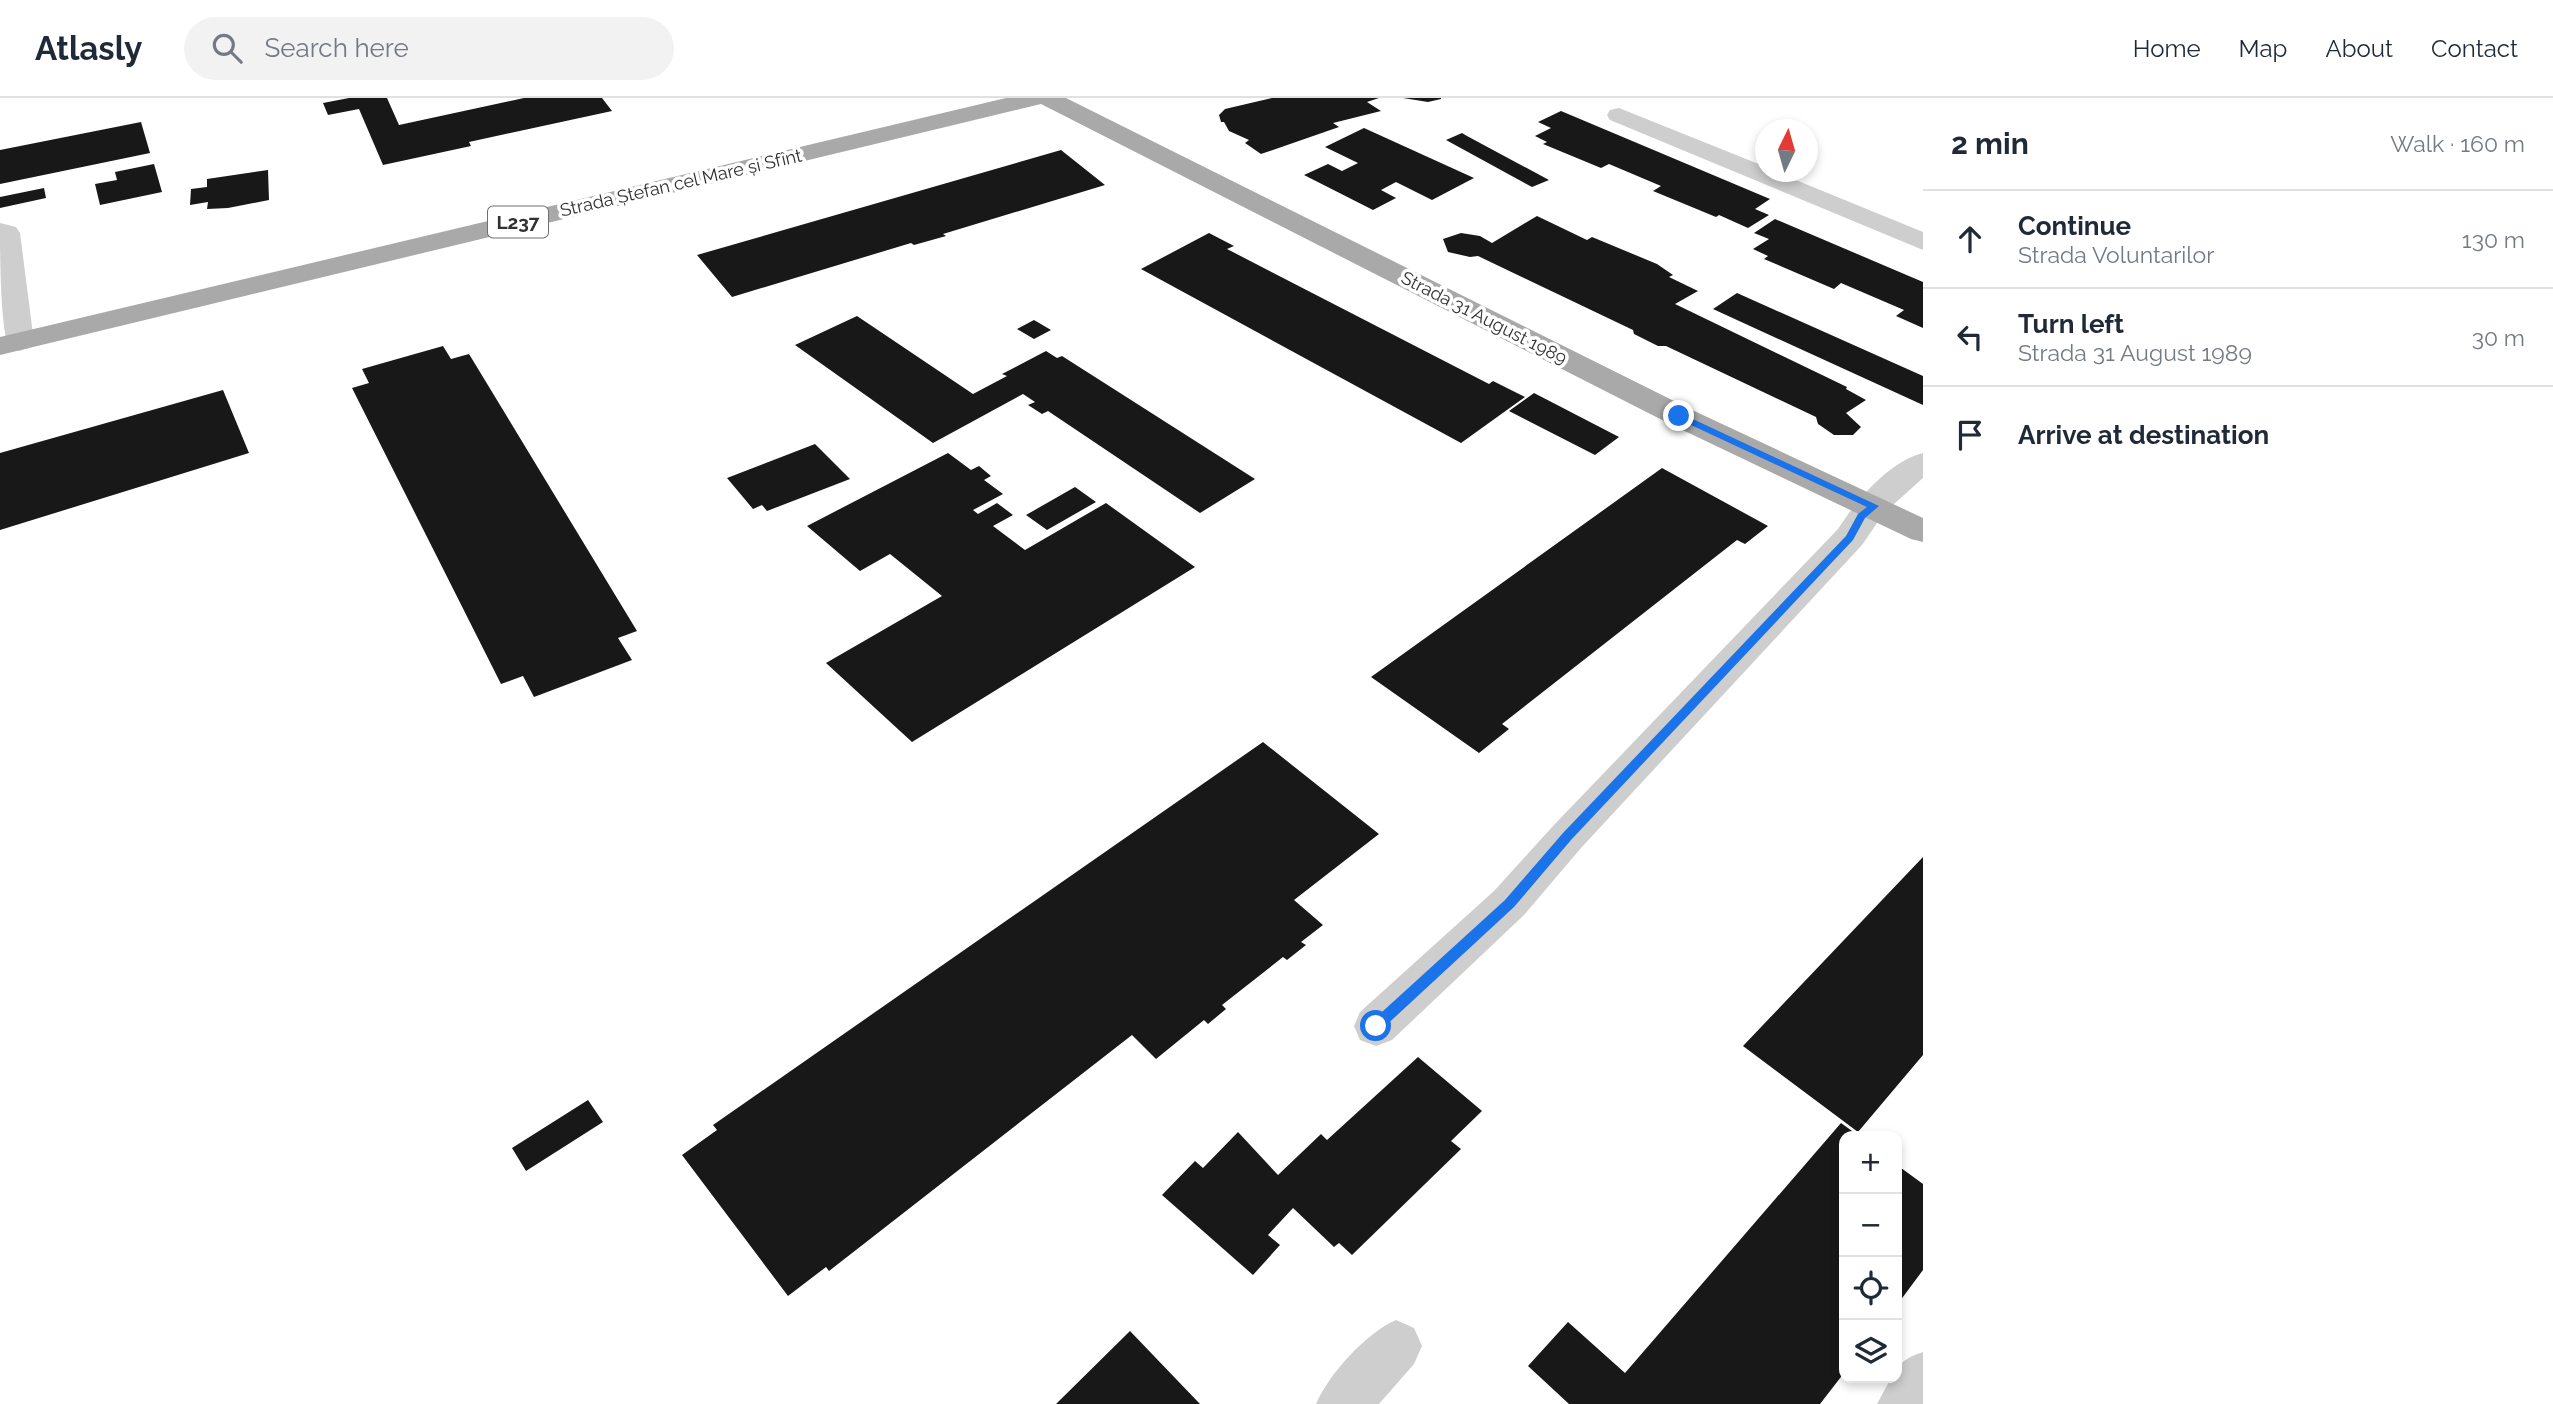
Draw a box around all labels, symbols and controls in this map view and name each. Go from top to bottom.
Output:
search box [184,17,674,80]
text: Atlasly [35,29,142,68]
icon: search [208,29,246,67]
text: Search here [264,33,409,63]
text: Home [2133,34,2201,63]
text: Map [2239,34,2287,63]
text: About [2325,34,2393,63]
text: Contact [2431,34,2518,63]
north arrow [1755,119,1818,182]
text: 2 min [1951,126,2029,161]
text: Walk · 160 m [2390,130,2525,157]
street label: Strada Ștefan cel Mare și Sfînt [558,144,804,221]
road number: L237 [488,206,548,238]
text: Continue [2018,211,2131,241]
icon: ahead [1951,220,1989,258]
text: 130 m [2462,226,2525,253]
text: Strada Voluntarilor [2018,241,2214,268]
street label: Strada 31 August 1989 [1398,267,1571,368]
text: Turn left [2018,309,2124,339]
icon: left [1951,318,1989,356]
text: 30 m [2472,324,2525,351]
text: Strada 31 August 1989 [2018,339,2252,366]
route end [1663,400,1694,431]
icon: arrive [1951,416,1989,454]
text: Arrive at destination [2018,420,2269,450]
route start [1360,1010,1391,1041]
map controls [1839,1131,1902,1383]
button: + [1839,1131,1902,1194]
button: − [1839,1194,1902,1257]
button: locate [1839,1257,1902,1320]
button: layers [1839,1320,1902,1383]

